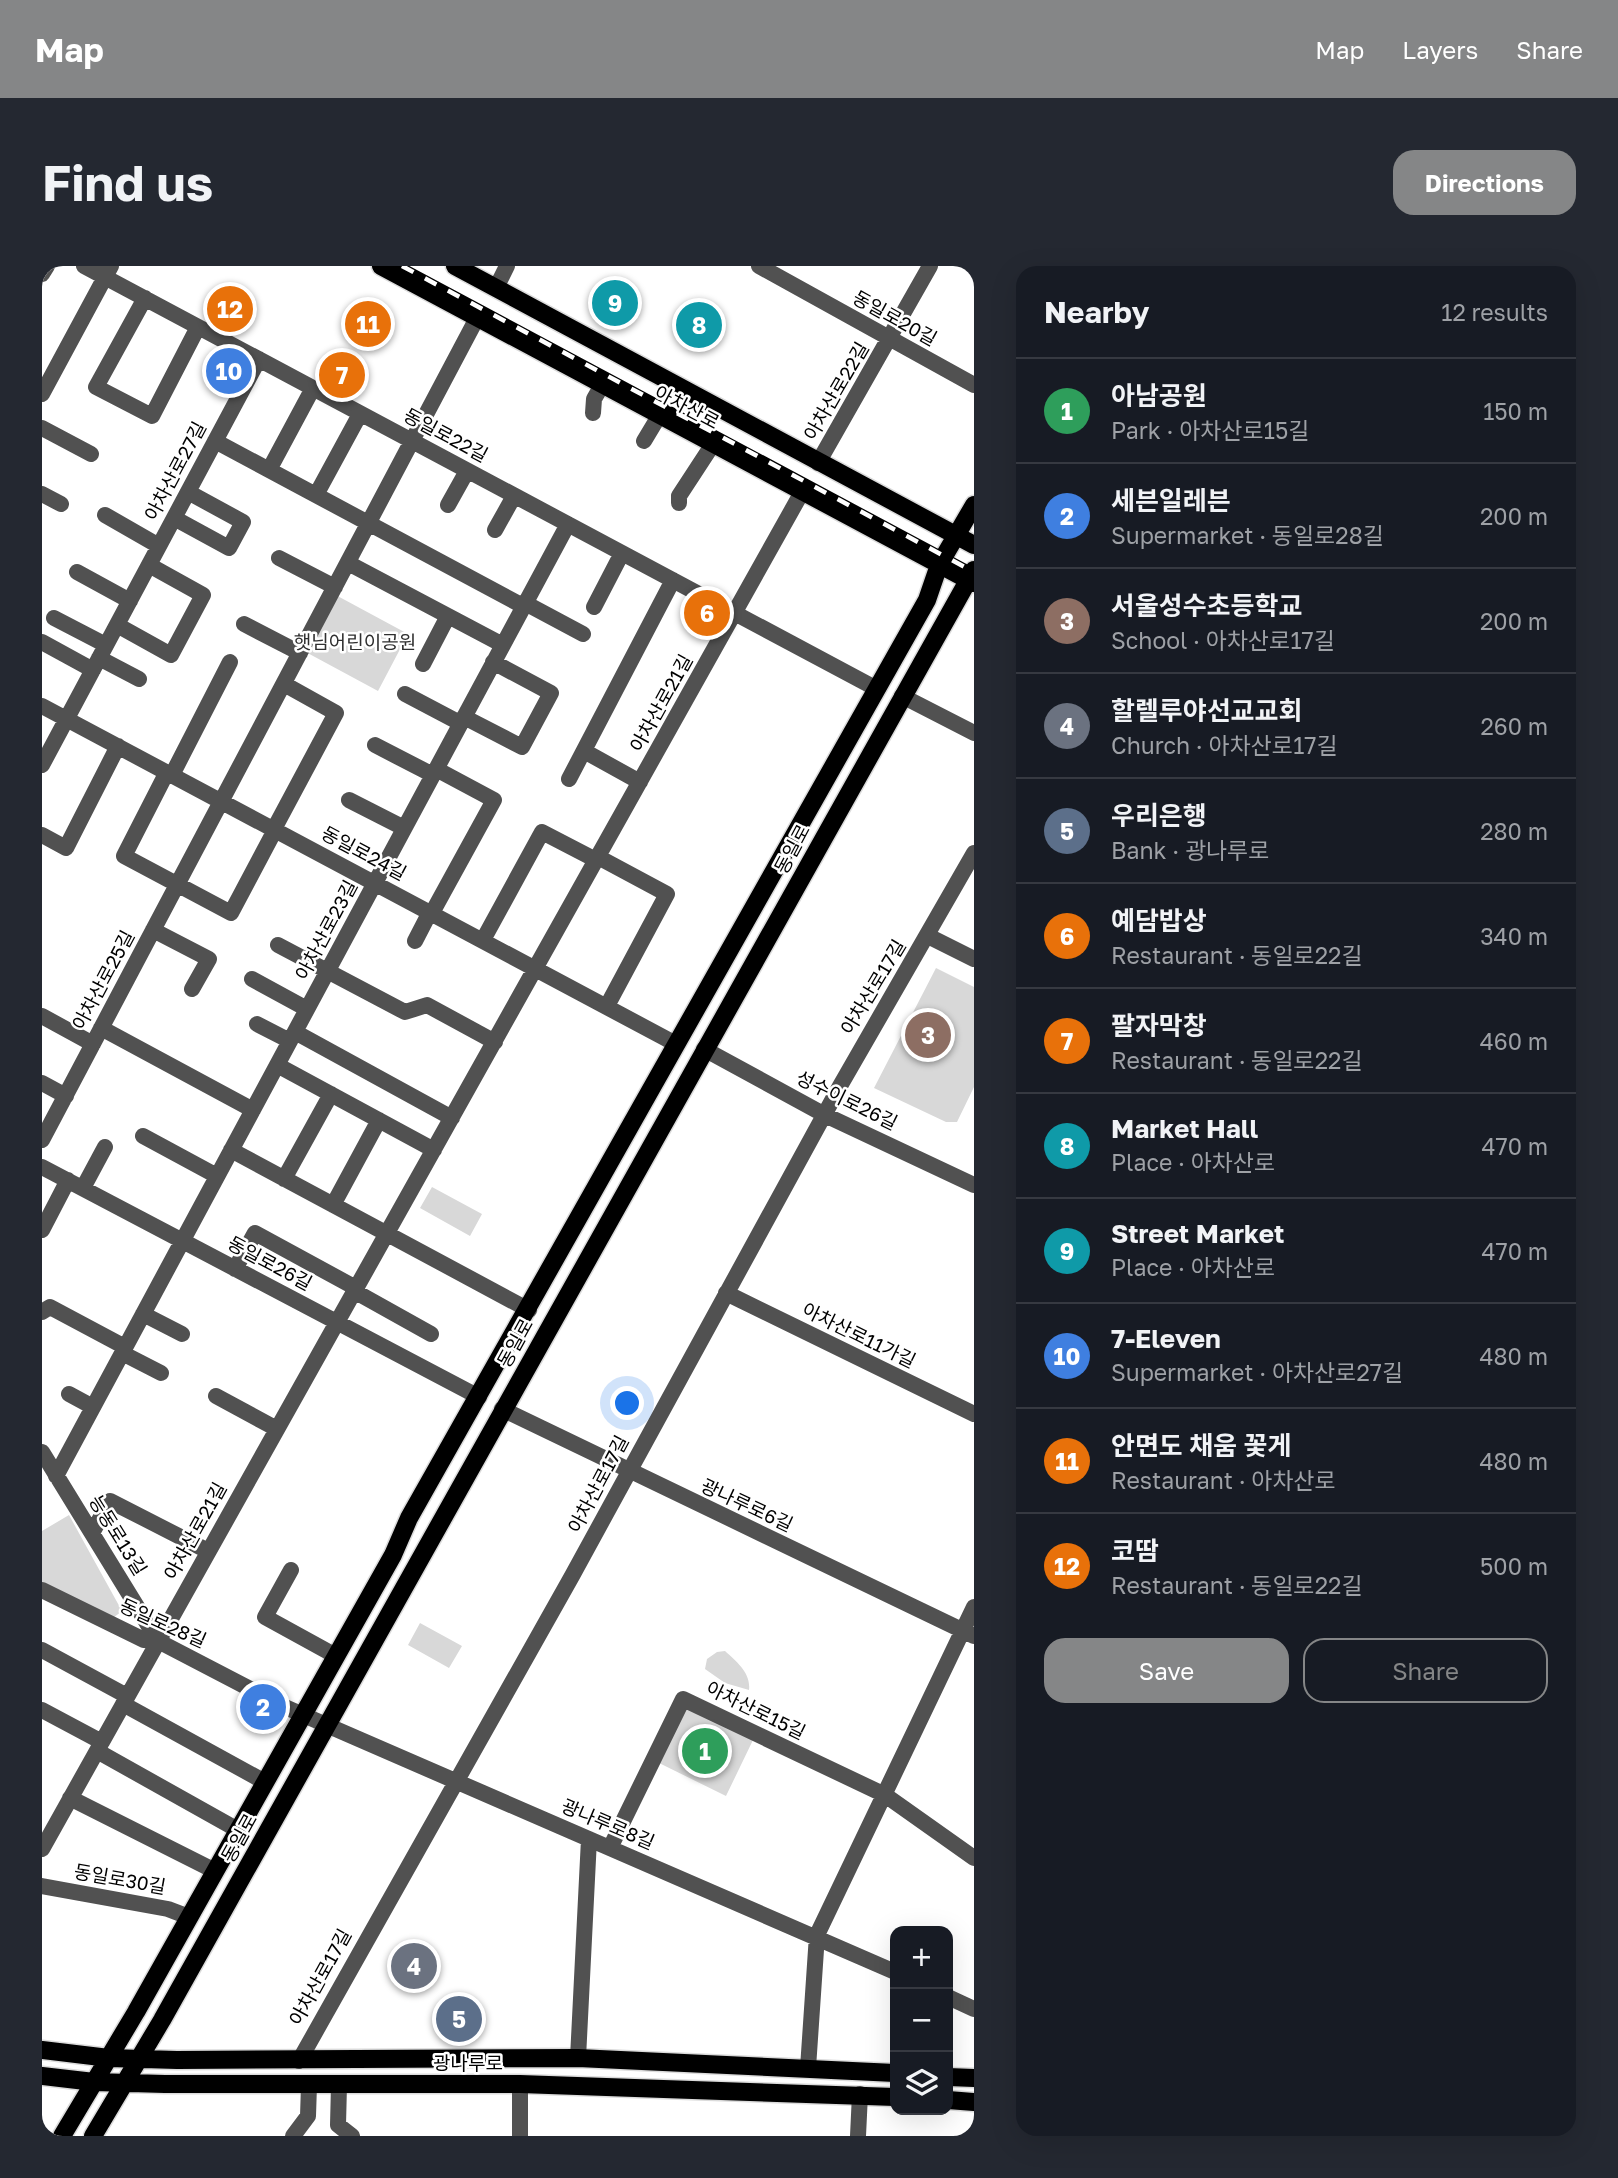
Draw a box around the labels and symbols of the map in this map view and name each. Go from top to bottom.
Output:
pin: 9 [592,277,638,329]
pin: 12 [207,283,253,335]
street label: 동일로20길 [849,285,941,350]
pin: 11 [345,298,391,350]
pin: 8 [676,299,722,351]
street label: 아차산로22길 [798,338,873,444]
pin: 10 [206,345,252,397]
pin: 7 [319,349,365,401]
street label: 아차산로 [651,380,724,433]
street label: 동일로22길 [400,403,492,466]
street label: 아차산로27길 [139,417,210,524]
pin: 6 [684,587,730,639]
park label: 햇님어린이공원 [294,630,416,653]
street label: 아차산로21길 [624,650,697,755]
street label: 동일로 [769,820,814,877]
street label: 동일로24길 [318,821,410,884]
street label: 아차산로23길 [290,876,361,984]
street label: 아차산로25길 [67,926,138,1033]
street label: 아차산로17길 [835,935,910,1038]
pin: 3 [905,1009,951,1061]
street label: 성수이로26길 [793,1065,902,1134]
street label: 동일로26길 [224,1231,316,1294]
street label: 아차산로11가길 [799,1297,920,1372]
street label: 동일로 [492,1314,537,1371]
your location [610,1386,644,1420]
street label: 아차산로17길 [562,1431,633,1536]
street label: 광나루로6길 [698,1473,797,1536]
street label: 아차산로21길 [158,1478,231,1583]
street label: 능동로13길 [85,1490,152,1579]
street label: 동일로28길 [116,1593,210,1652]
street label: 아차산로15길 [703,1676,810,1743]
pin: 2 [240,1681,286,1733]
pin: 1 [682,1725,728,1777]
street label: 광나루로8길 [558,1794,658,1853]
street label: 동일로 [216,1809,261,1866]
street label: 동일로30길 [72,1859,168,1898]
street label: 아차산로17길 [284,1925,355,2029]
pin: 4 [391,1940,437,1992]
pin: 5 [436,1993,482,2045]
street label: 광나루로 [433,2051,503,2074]

